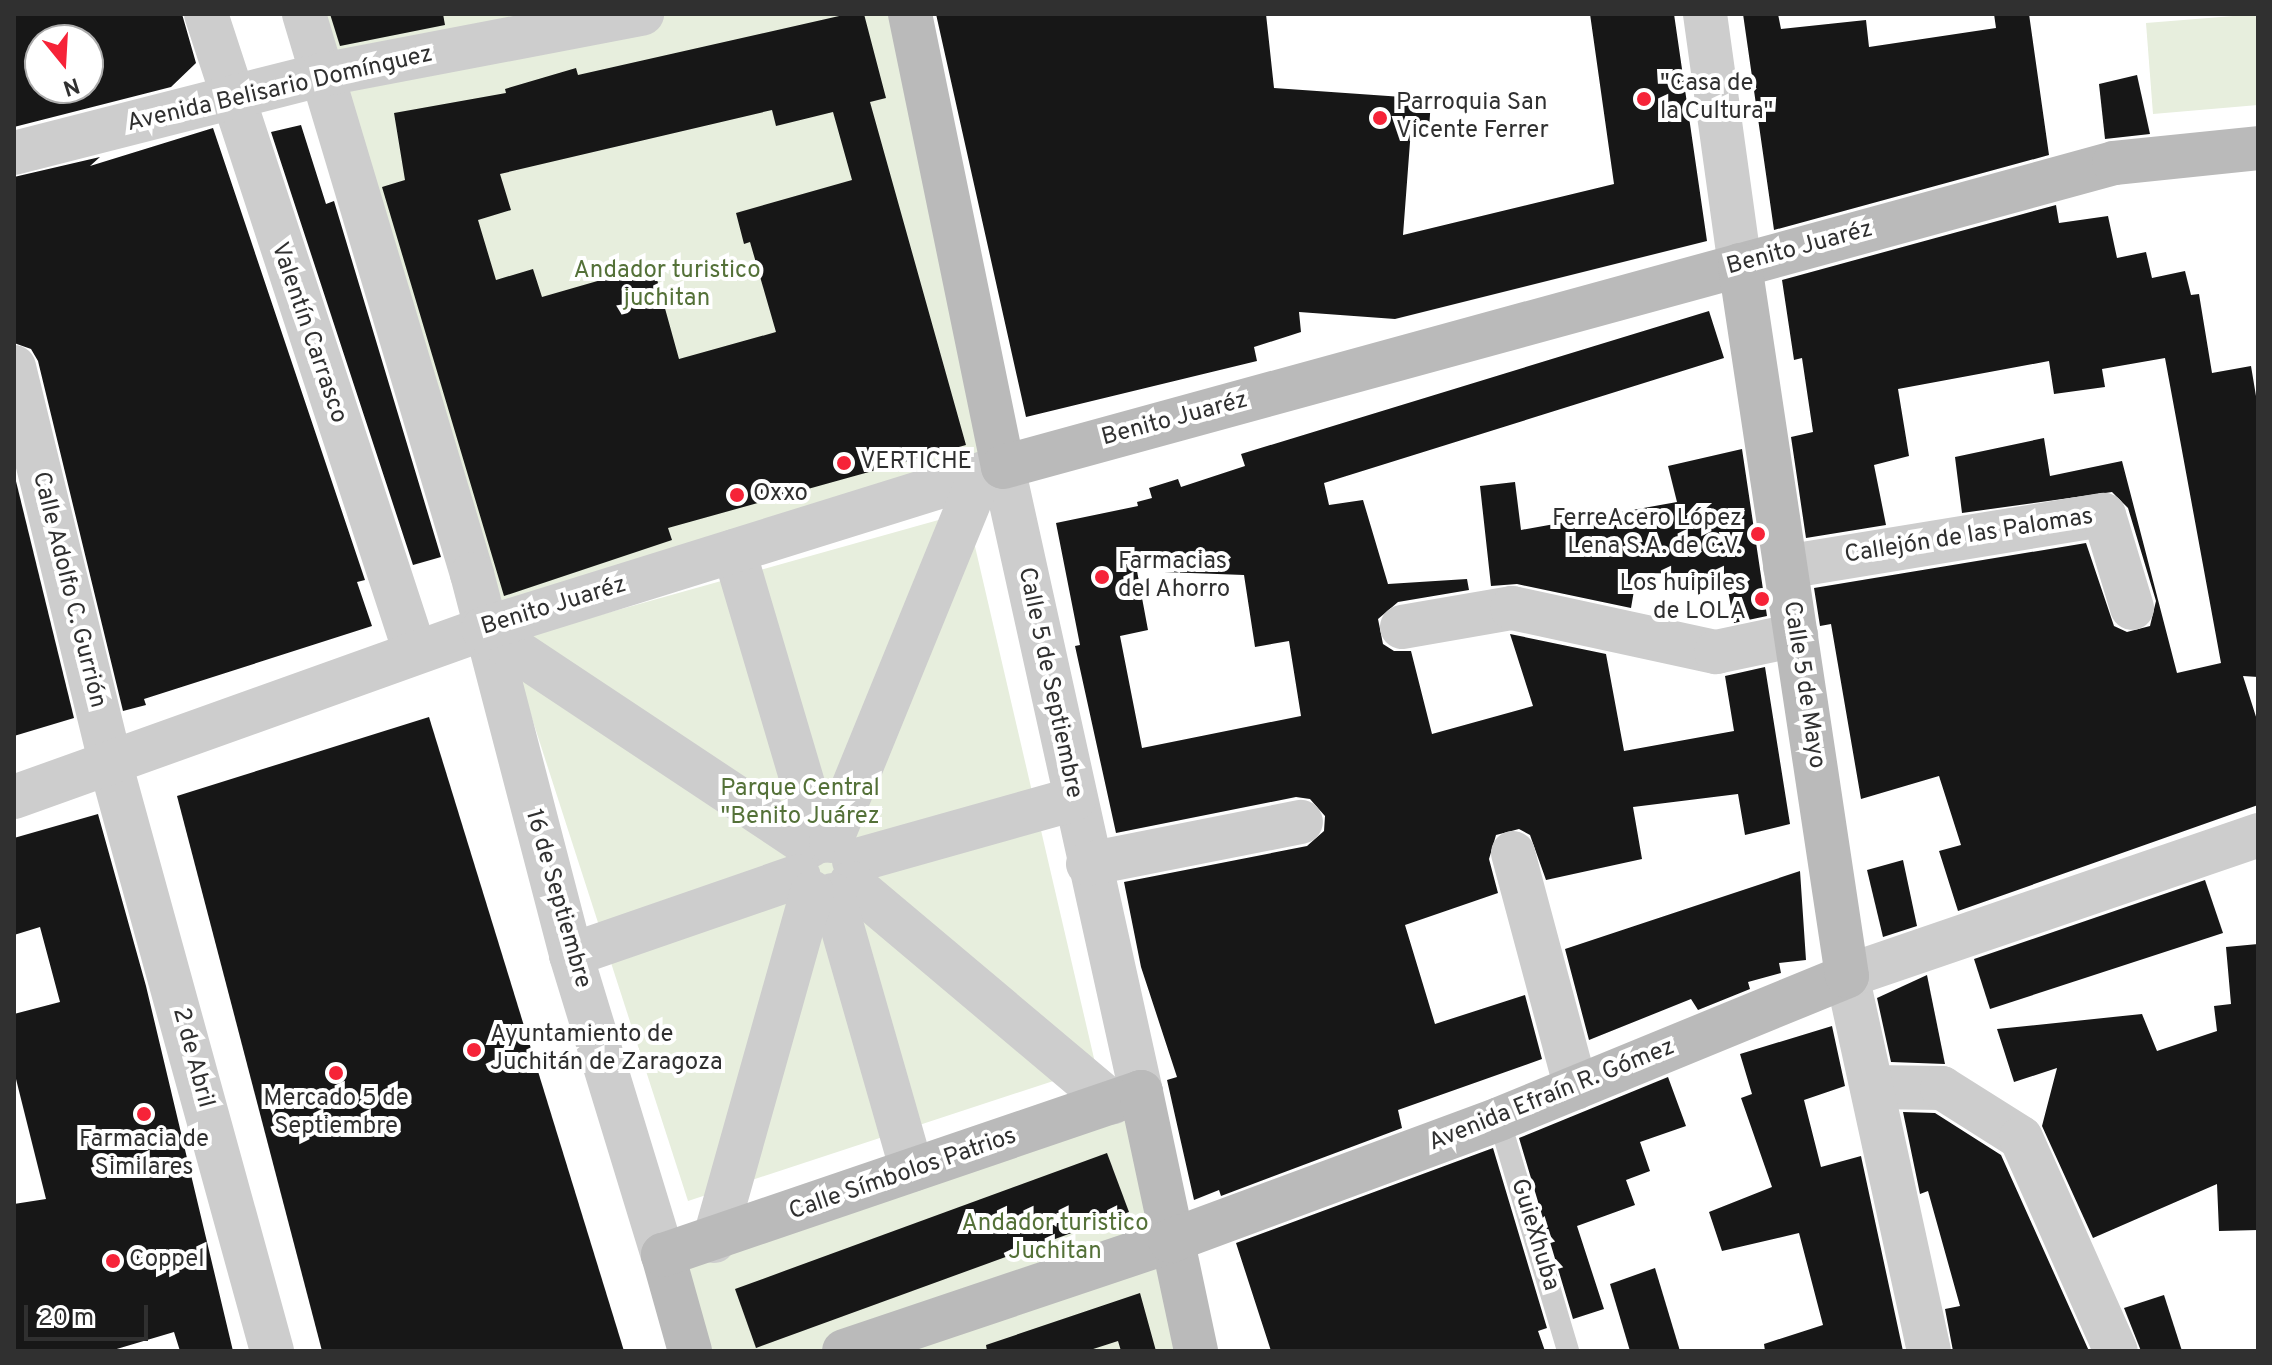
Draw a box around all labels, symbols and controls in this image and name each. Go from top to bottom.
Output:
north arrow [24,24,104,104]
street label: Avenida Belisario Domínguez [124,41,436,139]
text: N [59,70,83,101]
place label: "Casa de la Cultura" [1660,71,1773,127]
place label: Parroquia San Vicente Ferrer [1396,90,1549,146]
marker: "Casa de la Cultura" [1635,90,1653,108]
marker: Parroquia San Vicente Ferrer [1371,109,1389,127]
street label: Benito Juaréz [1724,216,1876,282]
street label: Valentín Carrasco [264,239,352,427]
park label: Andador turistico juchitan [573,258,761,314]
street label: Benito Juaréz [1099,387,1251,453]
place label: VERTICHE [860,449,972,477]
marker: VERTICHE [835,454,853,472]
street label: Calle Adolfo C. Gurrión [25,468,111,712]
place label: Oxxo [753,481,808,509]
marker: Oxxo [728,486,746,504]
street label: Callejón de las Palomas [1843,503,2095,571]
place label: FerreAcero López Lena S.A. de C.V. [1552,506,1742,562]
marker: FerreAcero López Lena S.A. de C.V. [1749,525,1767,543]
place label: Farmacias del Ahorro [1118,549,1231,605]
street label: Calle 5 de Septiembre [1010,565,1088,801]
marker: Farmacias del Ahorro [1093,568,1111,586]
street label: Benito Juaréz [478,571,630,643]
place label: Los huipiles de LOLA [1620,571,1746,627]
marker: Los huipiles de LOLA [1753,590,1771,608]
street label: Calle 5 de Mayo [1776,599,1830,771]
park label: Parque Central "Benito Juárez [720,776,880,832]
street label: 16 de Septiembre [518,806,596,992]
street label: 2 de Abril [165,1004,219,1112]
place label: Ayuntamiento de Juchitán de Zaragoza [490,1022,723,1078]
street label: Avenida Efraín R. Gómez [1425,1033,1679,1159]
marker: Ayuntamiento de Juchitán de Zaragoza [465,1041,483,1059]
marker: Mercado 5 de Septiembre [327,1064,345,1082]
place label: Mercado 5 de Septiembre [263,1086,409,1142]
marker: Farmacia de Similares [135,1105,153,1123]
street label: Calle Símbolos Patrios [786,1123,1020,1227]
place label: Farmacia de Similares [79,1127,209,1183]
street label: GuieXhuba [1503,1175,1565,1295]
park label: Andador turistico Juchitan [961,1211,1149,1267]
place label: Coppel [129,1247,205,1275]
marker: Coppel [104,1252,122,1270]
scale bar [28,1289,152,1339]
text: 20 m [38,1304,94,1334]

